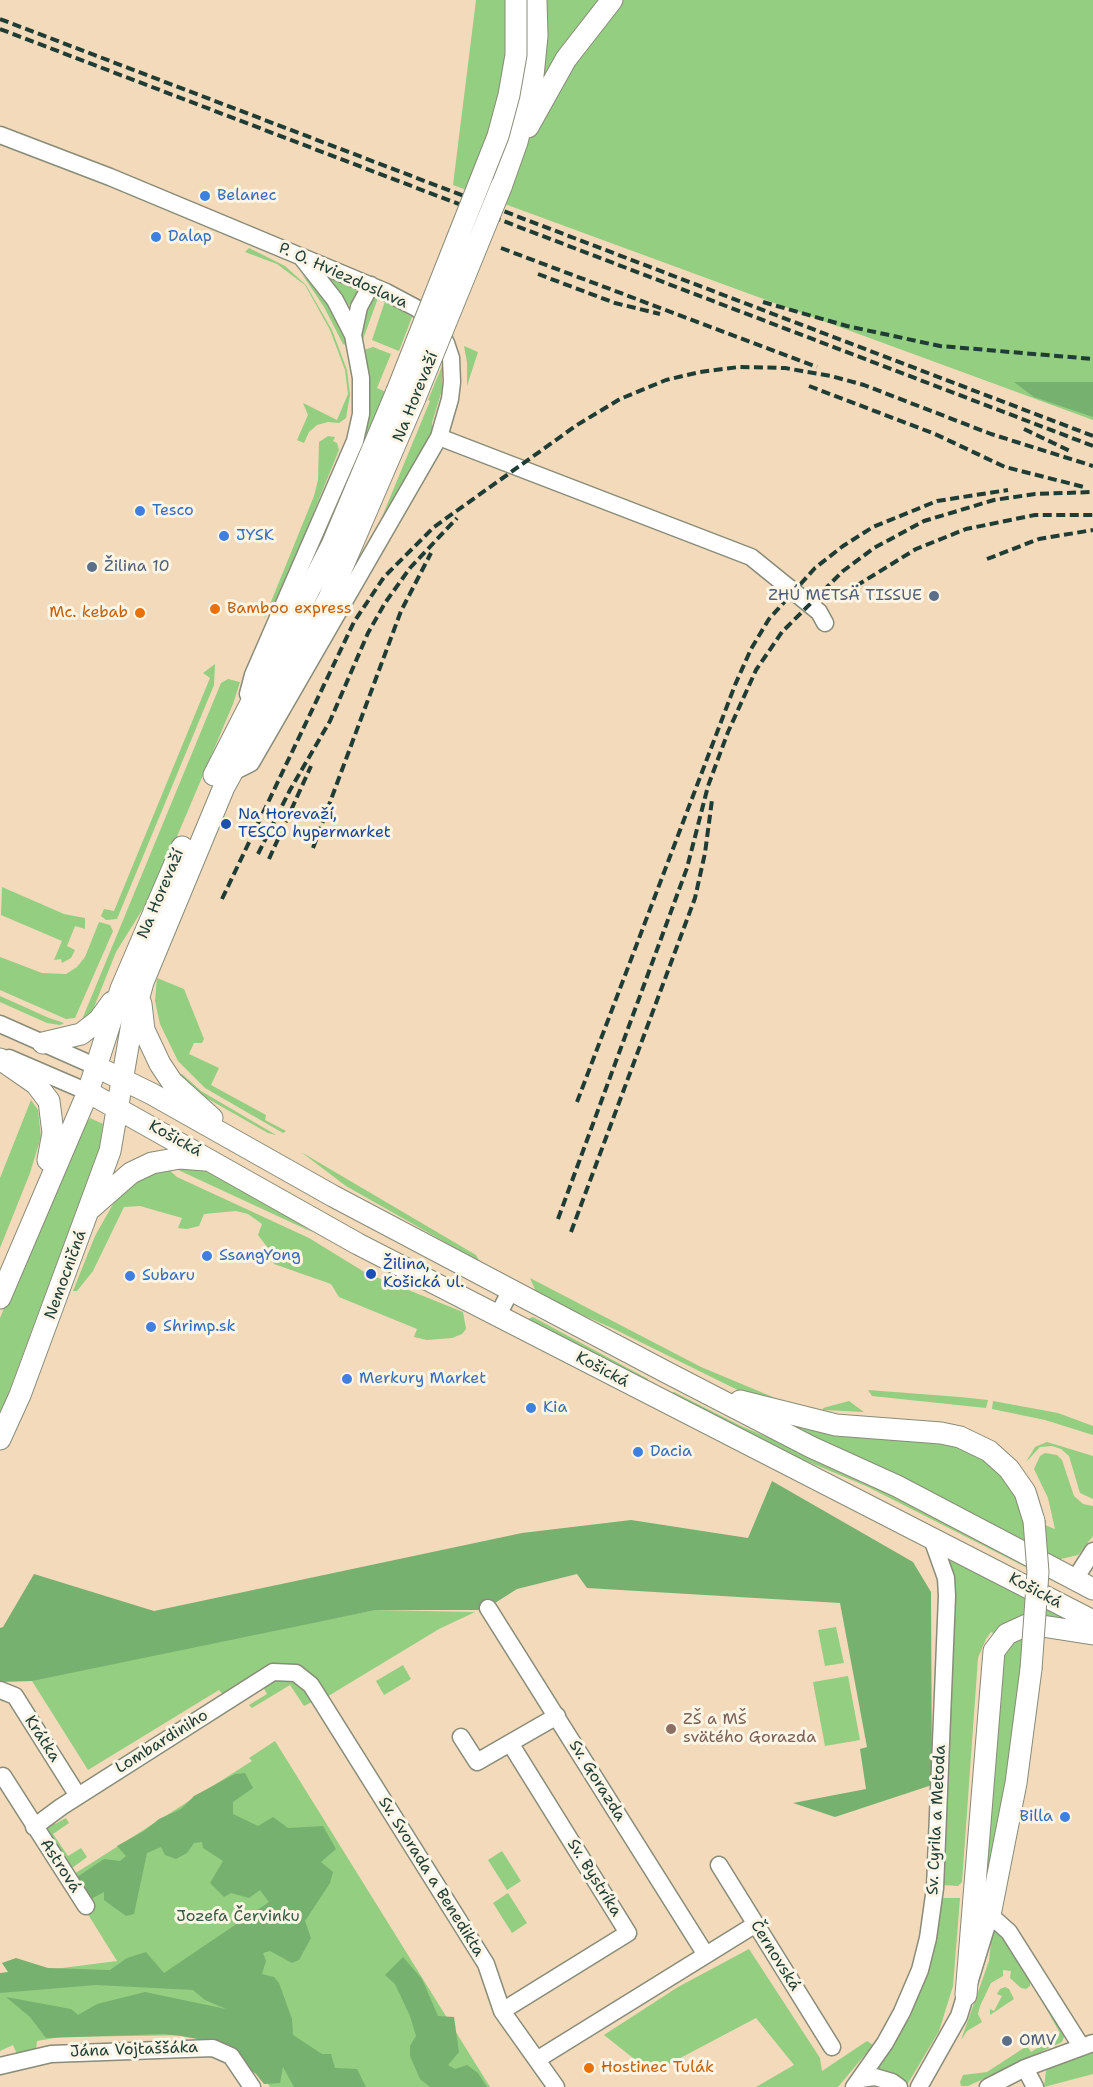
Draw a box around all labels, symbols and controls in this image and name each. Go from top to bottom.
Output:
place label: Belanec [217,186,277,206]
marker: Belanec [198,189,212,203]
place label: Dalap [168,227,212,247]
marker: Dalap [149,230,163,244]
street label: P. O. Hviezdoslava [276,239,410,313]
street label: Na Horevaží [389,349,443,445]
place label: Tesco [152,501,194,521]
marker: Tesco [133,504,147,518]
place label: JYSK [236,526,274,546]
marker: JYSK [217,529,231,543]
place label: Žilina 10 [104,557,170,577]
marker: Žilina 10 [85,560,99,574]
place label: ZHÚ METSÄ TISSUE [768,586,922,606]
marker: ZHÚ METSÄ TISSUE [927,589,941,603]
place label: Bamboo express [227,599,352,619]
marker: Bamboo express [208,602,222,616]
place label: Mc. kebab [49,603,128,623]
marker: Mc. kebab [133,606,147,620]
place label: Na Horevaží, TESCO hypermarket [238,805,391,843]
marker: Na Horevaží, TESCO hypermarket [219,817,233,831]
street label: Na Horevaží [133,846,189,942]
street label: Košická [145,1117,205,1161]
street label: Nemocničná [41,1228,91,1322]
place label: SsangYong [219,1246,301,1266]
marker: SsangYong [200,1249,214,1263]
place label: Žilina, Košická ul. [383,1255,464,1293]
place label: Subaru [142,1266,195,1286]
marker: Žilina, Košická ul. [364,1267,378,1281]
marker: Subaru [123,1269,137,1283]
place label: Shrimp.sk [163,1317,236,1337]
marker: Shrimp.sk [144,1320,158,1334]
street label: Košická [572,1348,632,1392]
place label: Merkury Market [359,1369,486,1389]
marker: Merkury Market [340,1372,354,1386]
place label: Kia [543,1398,567,1418]
marker: Kia [524,1401,538,1415]
place label: Dacia [650,1442,692,1462]
marker: Dacia [631,1445,645,1459]
street label: Košická [1005,1569,1065,1613]
street label: Lombardiniho [112,1706,212,1778]
place label: ZŠ a MŠ svätého Gorazda [683,1710,816,1748]
street label: Krátka [20,1712,64,1766]
marker: ZŠ a MŠ svätého Gorazda [664,1722,678,1736]
street label: Sv. Gorazda [564,1737,630,1825]
street label: Sv. Cyrila a Metoda [923,1744,951,1896]
street label: Sv. Svorada a Benedikta [374,1794,488,1960]
place label: Billa [1020,1807,1053,1827]
marker: Billa [1058,1810,1072,1824]
street label: Astrová [36,1835,84,1897]
street label: Sv. Bystríka [563,1836,625,1920]
park label: Jozefa Červinku [176,1907,300,1927]
street label: Černovská [746,1917,804,1995]
place label: OMV [1019,2031,1056,2051]
marker: OMV [1000,2034,1014,2048]
street label: Jána Vojtaššáka [70,2038,198,2062]
place label: Hostinec Tulák [601,2058,714,2078]
marker: Hostinec Tulák [582,2061,596,2075]

